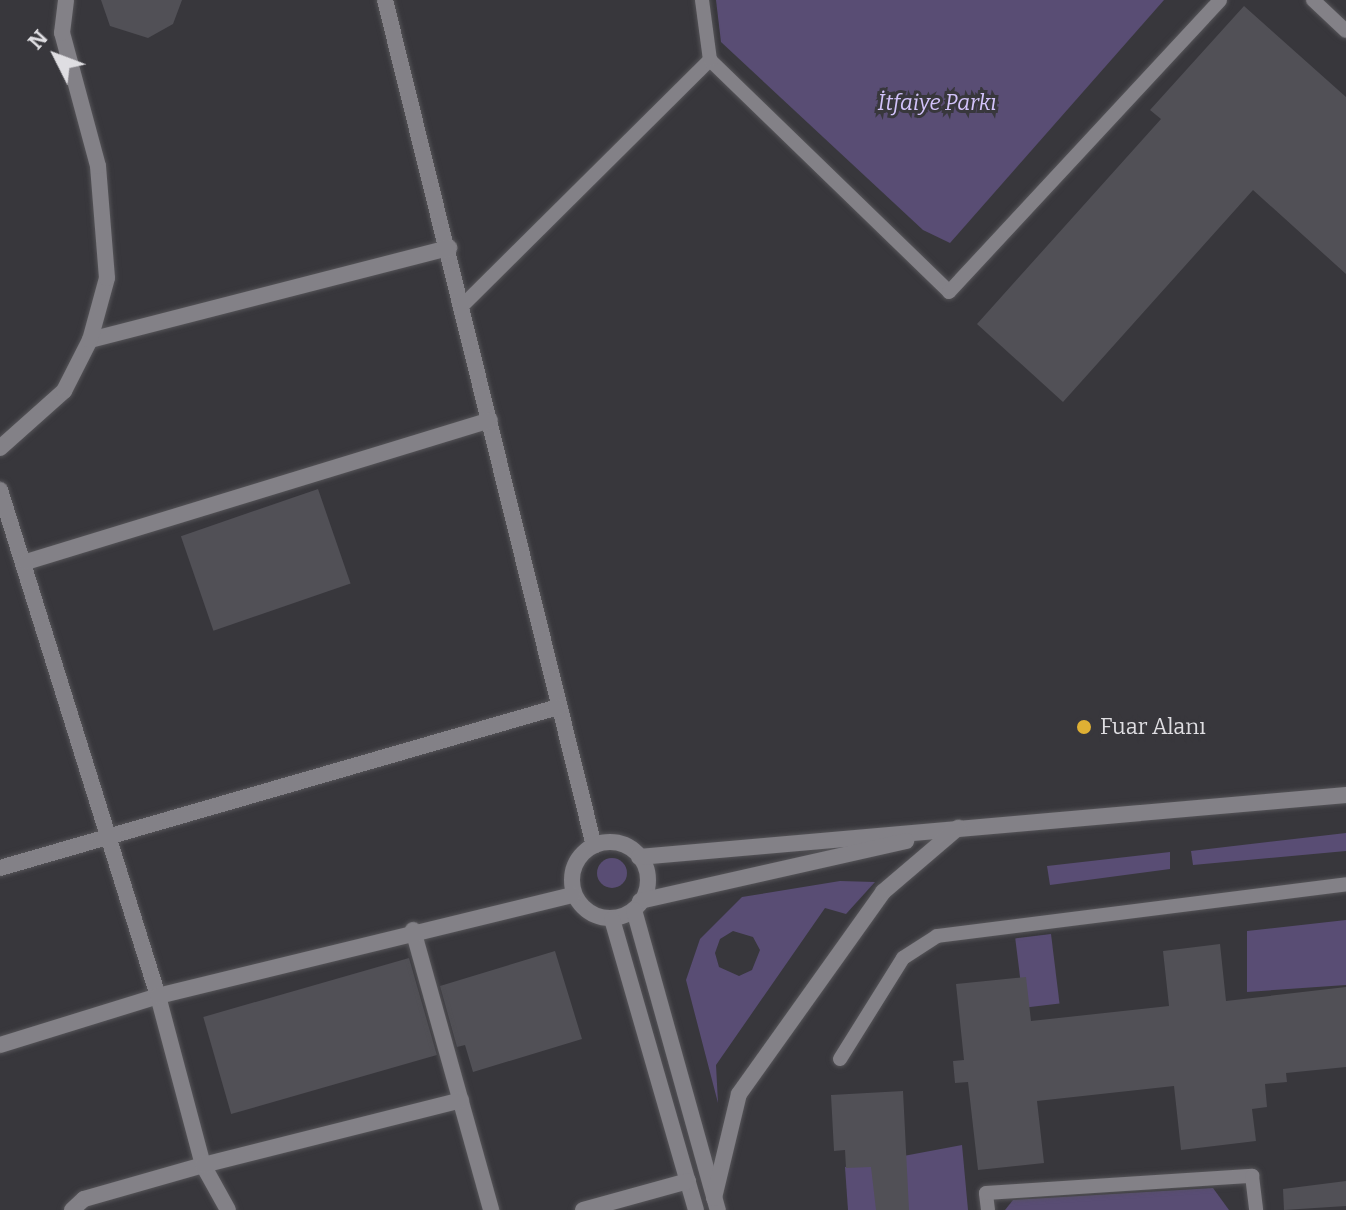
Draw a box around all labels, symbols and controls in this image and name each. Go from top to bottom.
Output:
north arrow [16,16,96,96]
text: N [22,24,54,55]
park label: İtfaiye Parkı [878,90,996,116]
place label: Fuar Alanı [1100,714,1206,740]
marker: Fuar Alanı [1075,718,1093,736]

